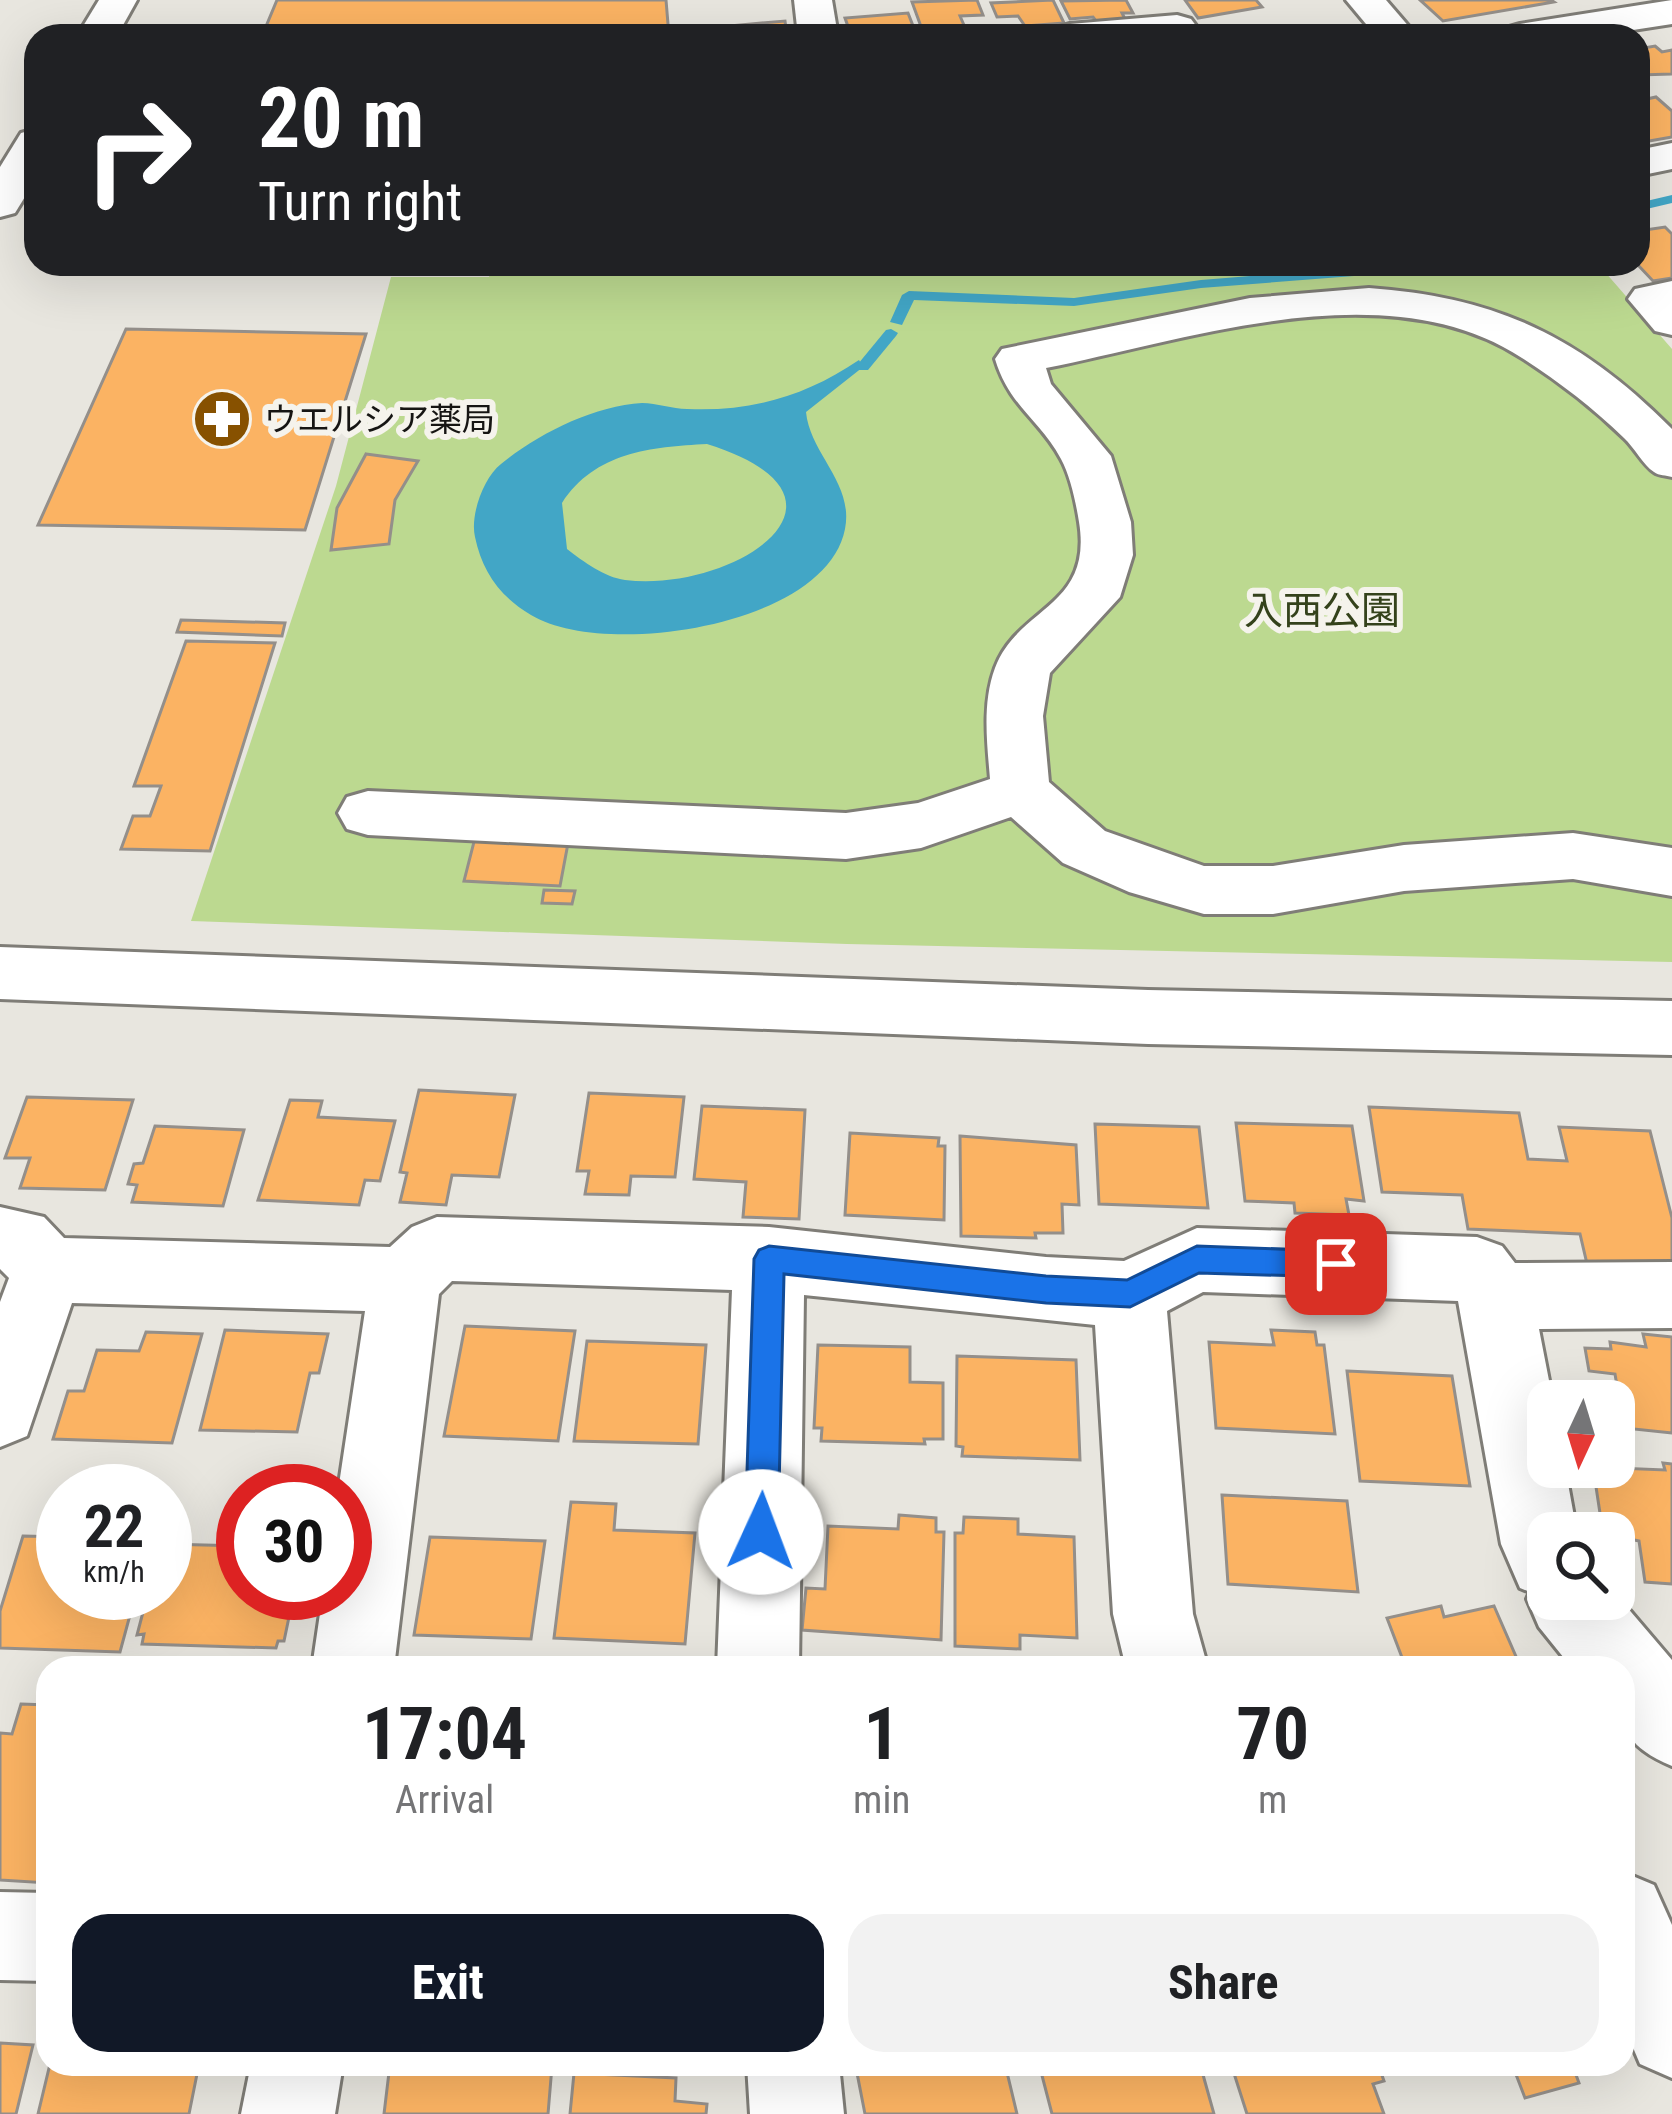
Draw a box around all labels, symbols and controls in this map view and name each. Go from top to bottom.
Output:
text: 20 m [258,69,425,168]
icon: right [60,72,216,228]
text: Turn right [258,170,462,233]
pharmacy icon: ウエルシア薬局 [191,388,253,450]
place label: ウエルシア薬局 [264,400,495,439]
park label: 入西公園 [1244,588,1400,634]
pin [1285,1213,1387,1315]
icon: arrive [1303,1231,1369,1297]
north arrow [1527,1380,1635,1488]
map controls [1527,1380,1635,1620]
speed limit sign: 30 [216,1464,372,1620]
position arrow [698,1469,824,1595]
text: 22 [84,1491,144,1562]
button: search [1527,1512,1635,1620]
text: km/h [83,1554,145,1589]
text: 17:04 [362,1692,527,1777]
text: 1 [864,1692,900,1777]
text: 70 [1236,1692,1309,1777]
text: Arrival [395,1777,494,1823]
text: min [853,1777,910,1823]
text: m [1258,1777,1287,1823]
button: Exit [72,1914,824,2052]
button: Share [848,1914,1599,2052]

